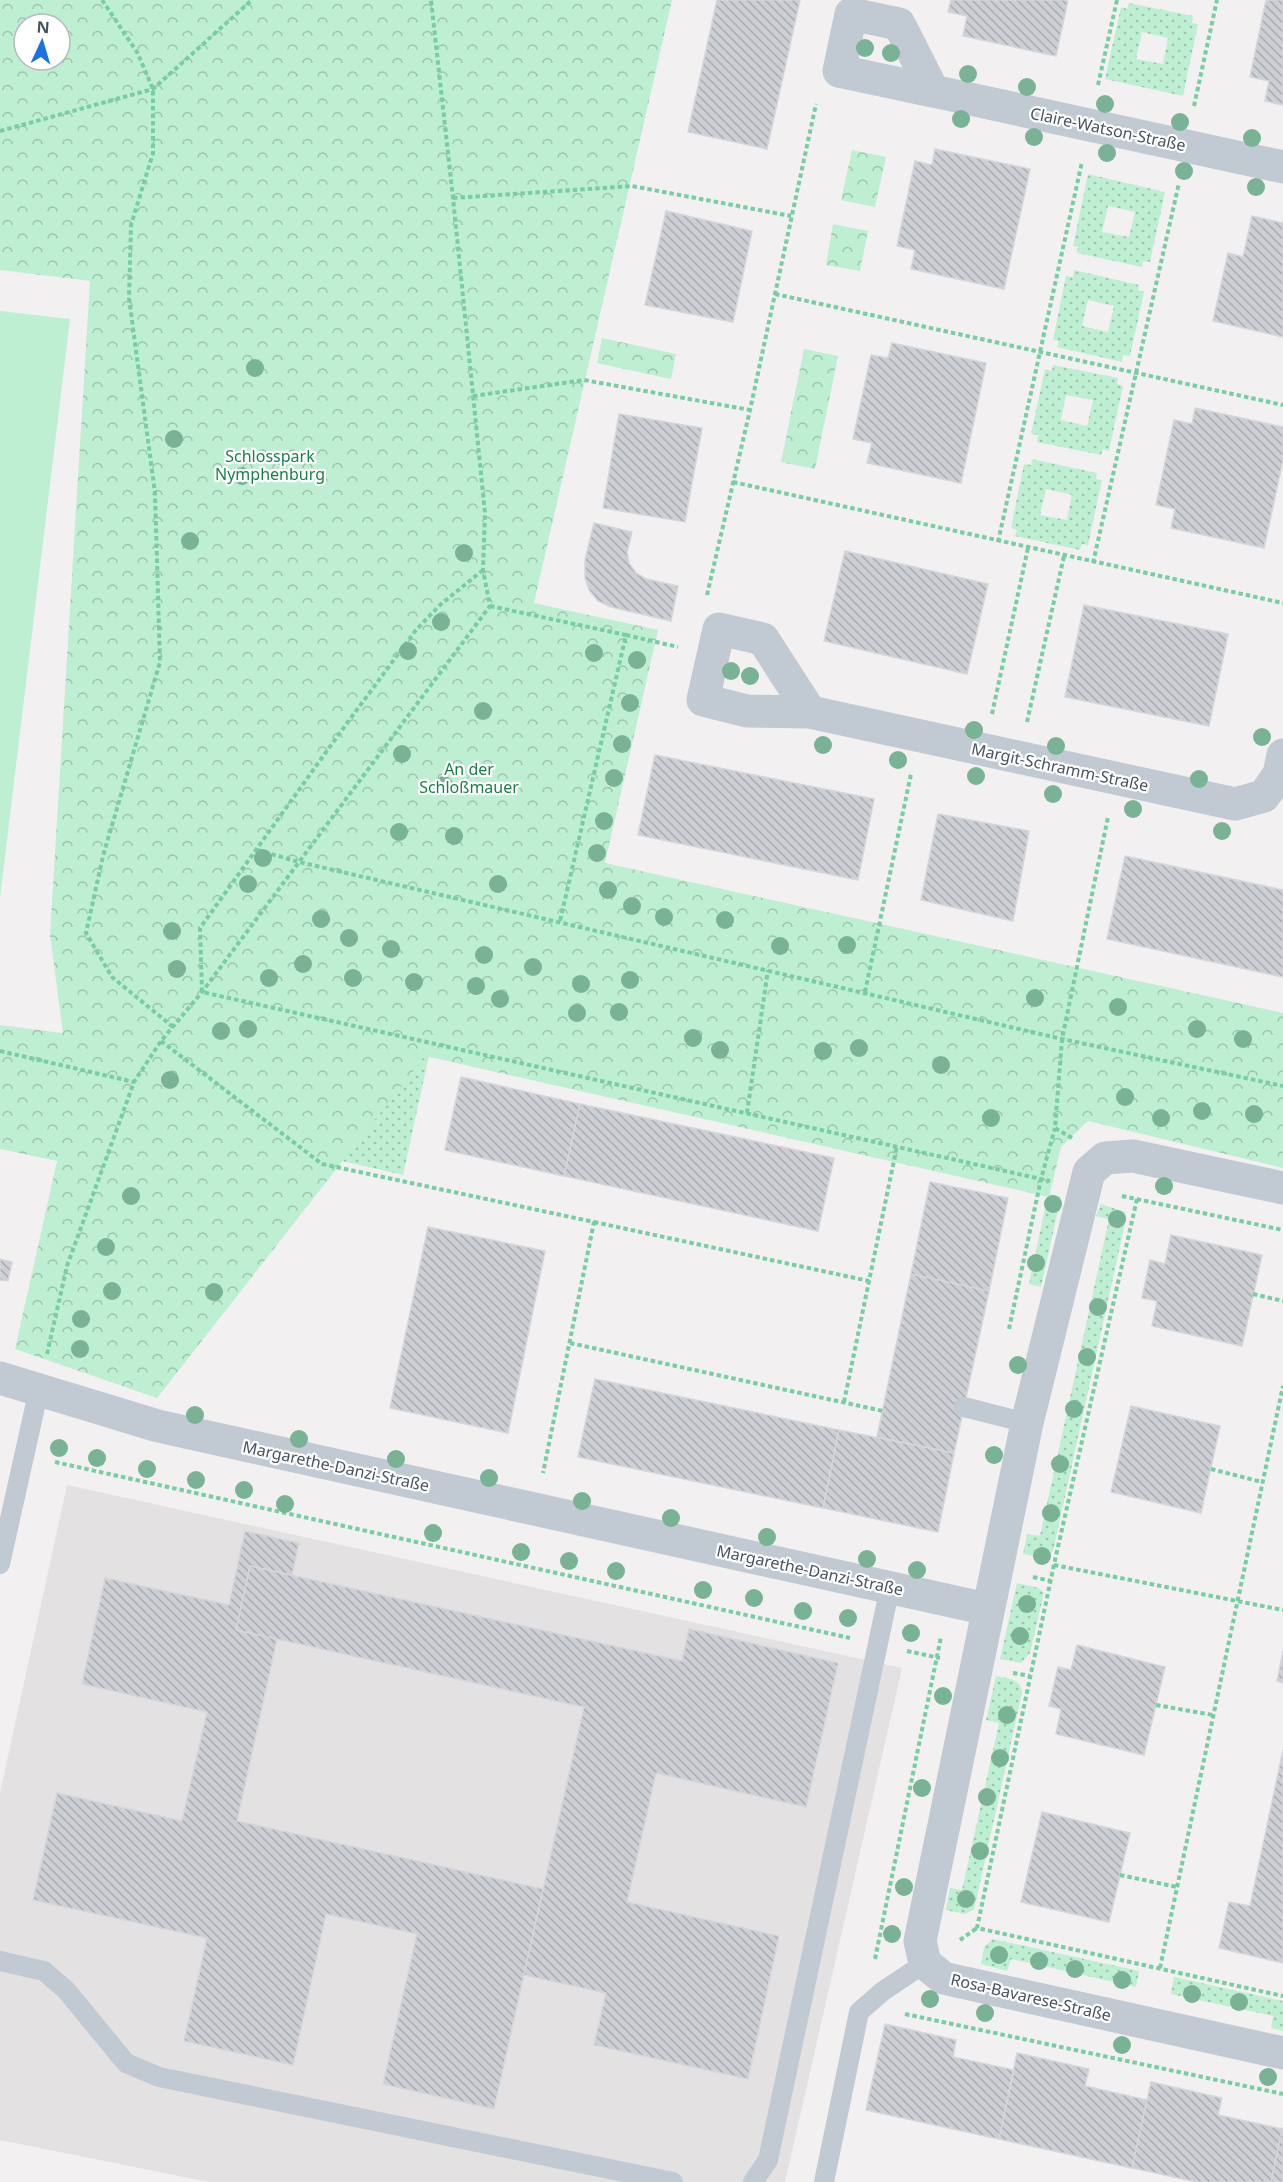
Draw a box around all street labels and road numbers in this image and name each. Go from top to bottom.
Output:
street label: Claire-Watson-Straße [1028,102,1188,156]
street label: Margit-Schramm-Straße [969,737,1151,797]
street label: Margarethe-Danzi-Straße [241,1435,431,1497]
street label: Margarethe-Danzi-Straße [715,1539,905,1601]
street label: Rosa-Bavarese-Straße [949,1968,1113,2026]

